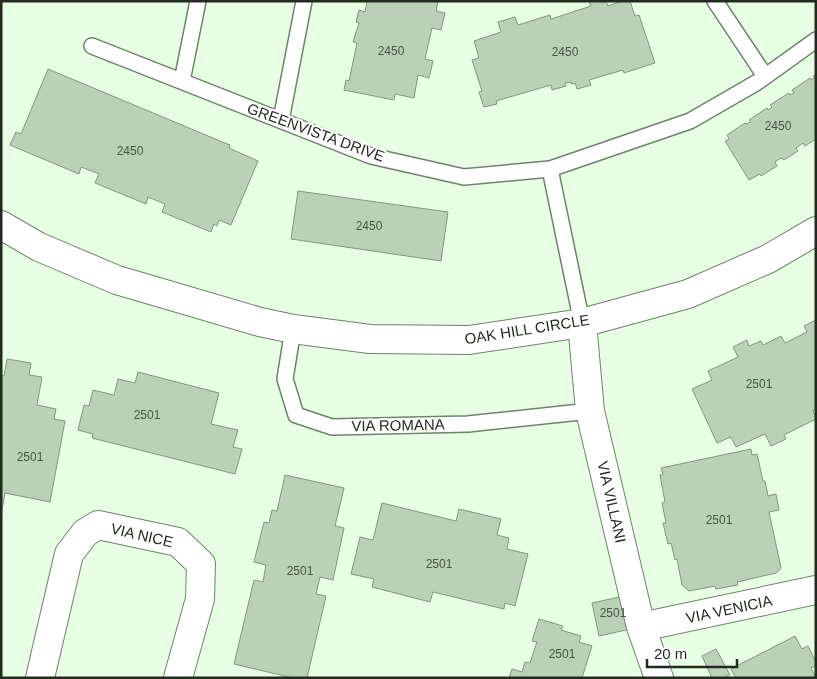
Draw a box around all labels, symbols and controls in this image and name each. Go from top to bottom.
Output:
house number: 2450 [378,44,405,58]
house number: 2450 [552,45,579,59]
street label: GREENVISTA DRIVE [245,99,387,165]
house number: 2450 [765,119,792,133]
house number: 2450 [117,144,144,158]
house number: 2450 [356,219,383,233]
street label: OAK HILL CIRCLE [463,311,591,347]
house number: 2501 [746,377,773,391]
house number: 2501 [134,408,161,422]
street label: VIA ROMANA [351,416,445,434]
house number: 2501 [17,450,44,464]
street label: VIA VILLANI [594,459,630,545]
house number: 2501 [706,513,733,527]
street label: VIA NICE [109,520,175,550]
house number: 2501 [426,557,453,571]
house number: 2501 [287,564,314,578]
street label: VIA VENICIA [684,592,774,626]
house number: 2501 [600,606,627,620]
scale bar [647,636,737,668]
text: 20 m [654,645,687,662]
house number: 2501 [549,647,576,661]

